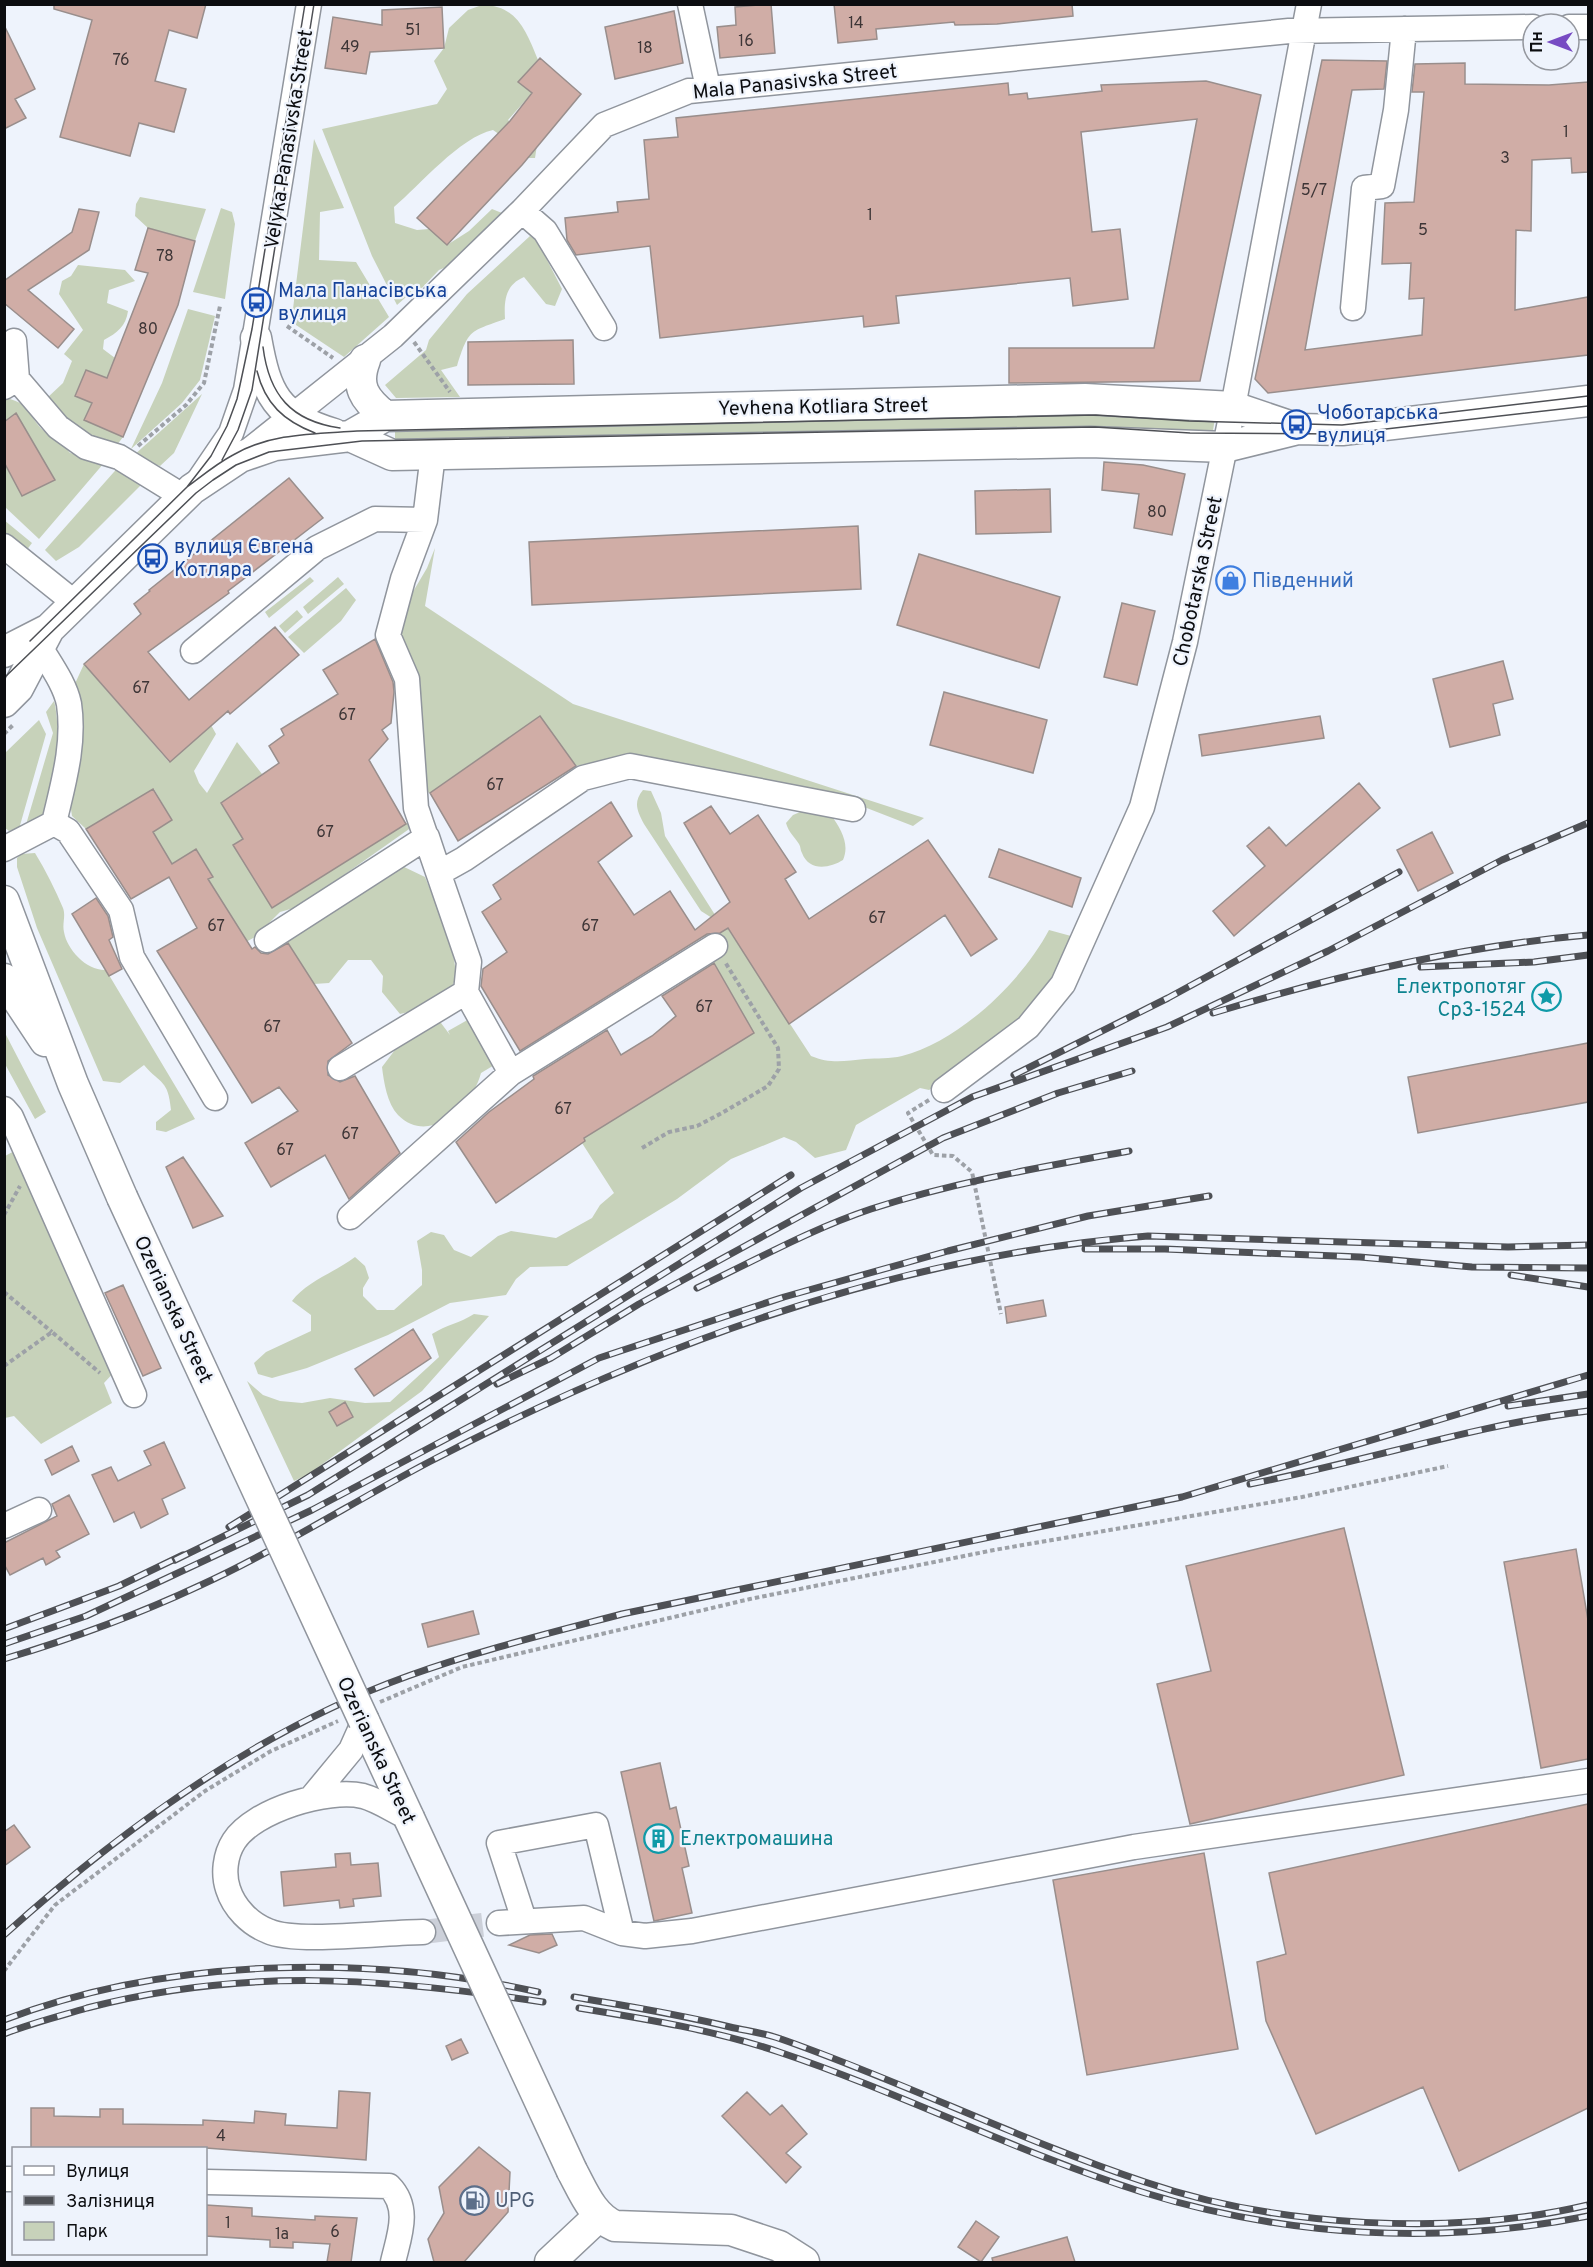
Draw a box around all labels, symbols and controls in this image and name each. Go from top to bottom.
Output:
north arrow [1521,12,1581,72]
house number: 14 [848,14,864,34]
house number: 51 [405,21,421,41]
street label: Velyka Panasivska Street [260,28,320,251]
text: Пн [1528,31,1548,53]
house number: 16 [738,32,754,52]
house number: 49 [340,38,360,58]
house number: 18 [637,39,653,59]
house number: 76 [112,51,130,71]
street label: Mala Panasivska Street [692,59,899,107]
house number: 1 [1563,123,1569,143]
house number: 3 [1500,149,1510,169]
house number: 5/7 [1301,181,1327,201]
house number: 1 [867,206,873,226]
house number: 5 [1418,221,1428,241]
house number: 78 [156,247,174,267]
place label: Мала Панасівська вулиця [278,279,447,328]
bus stop icon: Мала Панасівська вулиця [241,286,273,318]
house number: 80 [138,320,158,340]
street label: Yevhena Kotliara Street [718,393,928,423]
place label: Чоботарська вулиця [1317,401,1438,450]
bus stop icon: Чоботарська вулиця [1280,408,1312,440]
street label: Chobotarska Street [1168,494,1230,669]
house number: 80 [1147,503,1167,523]
place label: вулиця Євгена Котляра [174,535,314,584]
bus stop icon: вулиця Євгена Котляра [137,542,169,574]
shop icon: Південний [1215,564,1247,596]
place label: Південний [1252,569,1354,595]
house number: 67 [132,679,150,699]
house number: 67 [338,706,356,726]
house number: 67 [486,776,504,796]
house number: 67 [316,823,334,843]
house number: 67 [868,909,886,929]
house number: 67 [207,917,225,937]
house number: 67 [581,917,599,937]
place label: Електропотяг Ср3-1524 [1396,975,1526,1024]
place icon: Електропотяг Ср3-1524 [1531,981,1563,1013]
house number: 67 [695,998,713,1018]
house number: 67 [263,1018,281,1038]
house number: 67 [554,1100,572,1120]
house number: 67 [341,1125,359,1145]
house number: 67 [276,1141,294,1161]
street label: Ozerianska Street [127,1232,218,1388]
street label: Ozerianska Street [330,1673,421,1829]
building icon: Електромашина [643,1822,675,1854]
place label: Електромашина [680,1827,833,1853]
house number: 4 [216,2127,226,2147]
legend [12,2147,207,2255]
text: Вулиця [66,2161,129,2184]
fuel station icon: UPG [458,2184,490,2216]
place label: UPG [495,2189,535,2215]
text: Залізниця [66,2191,155,2214]
house number: 1 [225,2214,231,2234]
text: Парк [66,2221,108,2244]
house number: 6 [330,2223,340,2243]
house number: 1а [275,2225,289,2245]

